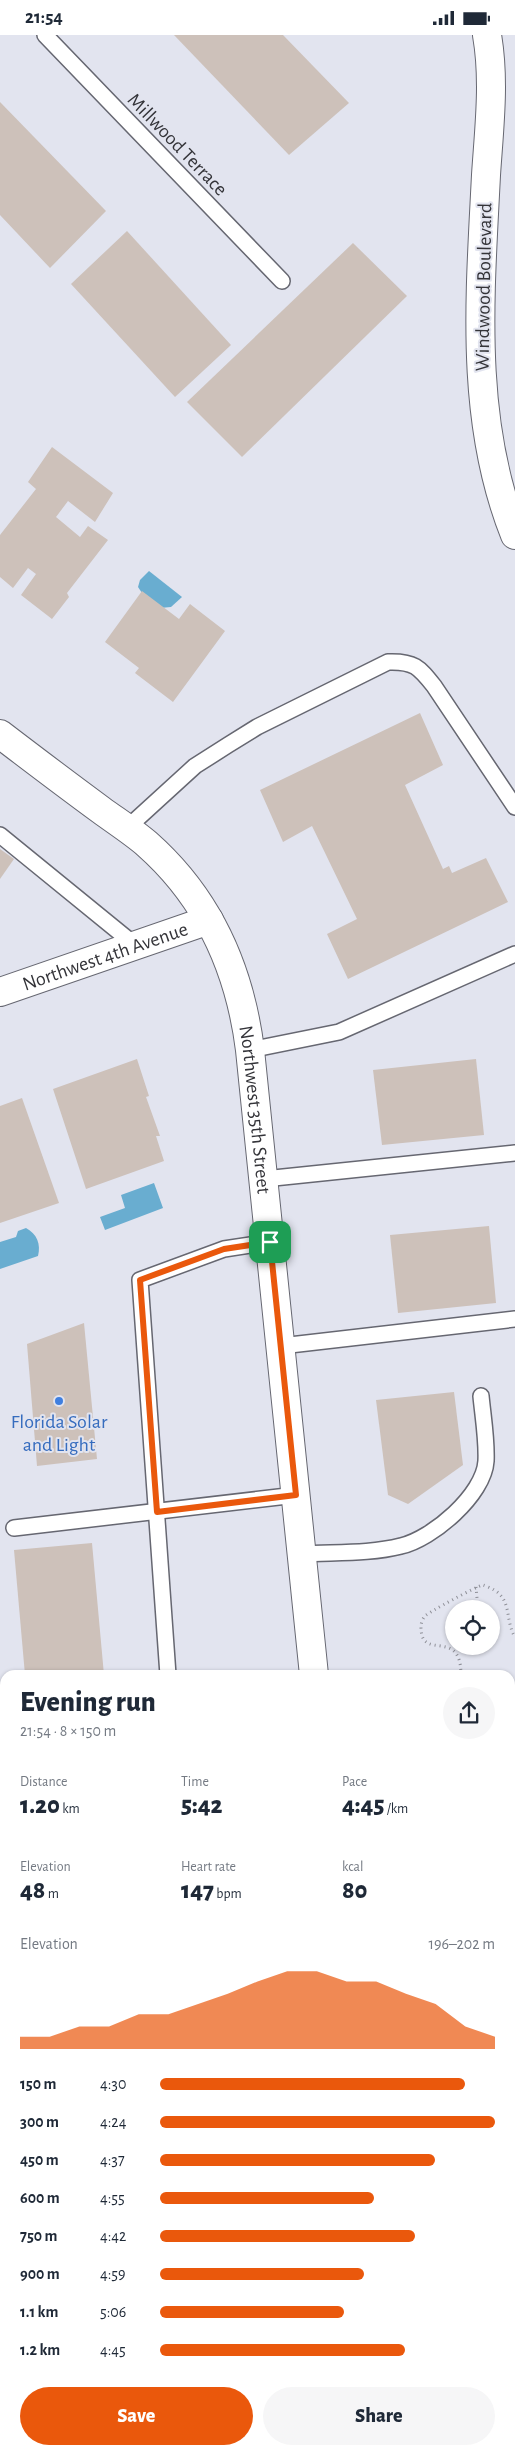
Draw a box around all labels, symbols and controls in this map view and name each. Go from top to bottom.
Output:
text: 21:54 [25,8,63,27]
street label: Millwood Terrace [124,90,231,200]
street label: Windwood Boulevard [473,203,495,371]
street label: Northwest 4th Avenue [20,919,191,994]
street label: Northwest 35th Street [235,1024,274,1195]
pin [249,1221,291,1263]
icon: arrive [256,1228,284,1256]
marker: Florida Solar and Light [53,1395,65,1407]
place label: Florida Solar and Light [11,1412,108,1455]
map controls [445,1600,500,1655]
button: locate [445,1600,500,1655]
button: share [443,1687,495,1739]
text: Evening run [20,1689,156,1717]
text: 21:54 · 8 × 150 m [20,1723,116,1739]
text: Distance [20,1775,67,1789]
text: Time [181,1775,209,1789]
text: Pace [342,1775,367,1789]
text: 1.20 [20,1793,60,1818]
text: 5:42 [181,1793,222,1818]
text: 4:45 [342,1793,384,1818]
text: km [60,1802,80,1816]
text: /km [384,1802,408,1816]
text: Elevation [20,1860,71,1874]
text: Heart rate [181,1860,236,1874]
text: kcal [342,1860,363,1874]
text: 48 [20,1878,45,1903]
text: 147 [181,1878,214,1903]
text: 80 [342,1878,368,1903]
text: m [45,1887,59,1901]
text: bpm [214,1887,242,1901]
text: Elevation [20,1936,78,1952]
text: 196–202 m [428,1936,495,1952]
text: 150 m [20,2076,56,2092]
text: 4:30 [100,2076,126,2092]
text: 300 m [20,2114,59,2130]
text: 4:24 [100,2114,126,2130]
text: 450 m [20,2152,59,2168]
text: 4:37 [100,2152,125,2168]
text: 600 m [20,2190,60,2206]
text: 4:55 [100,2190,125,2206]
text: 750 m [20,2228,58,2244]
text: 4:42 [100,2228,126,2244]
text: 900 m [20,2266,60,2282]
text: 4:59 [100,2266,126,2282]
text: 1.1 km [20,2304,58,2320]
text: 5:06 [100,2304,126,2320]
text: 1.2 km [20,2342,60,2358]
text: 4:45 [100,2342,126,2358]
button: Save [20,2387,253,2445]
button: Share [263,2387,495,2445]

